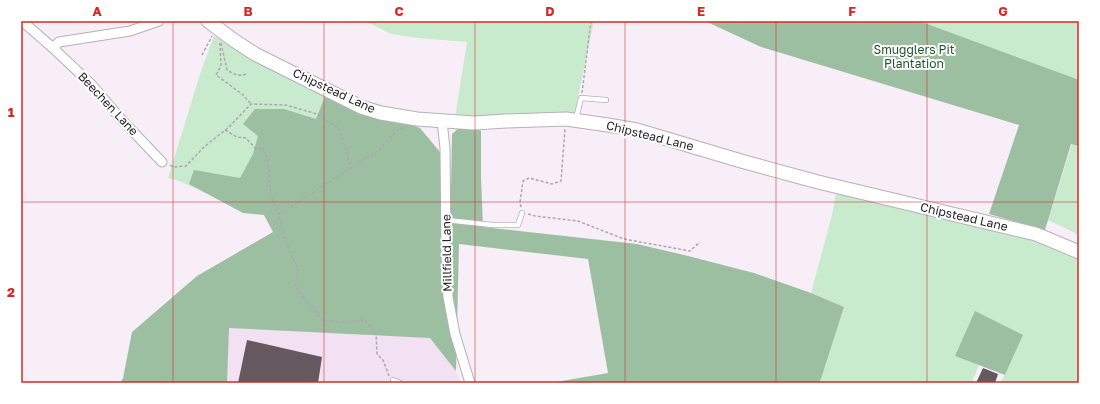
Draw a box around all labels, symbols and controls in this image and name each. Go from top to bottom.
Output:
text: A [92,3,102,19]
text: B [243,3,253,19]
text: C [394,3,404,19]
text: D [545,3,555,19]
text: E [697,3,705,19]
text: F [848,3,856,19]
text: G [998,3,1008,19]
park label: Smugglers Pit Plantation [874,42,955,71]
street label: Chipstead Lane [290,65,378,116]
street label: Beechen Lane [75,69,142,139]
text: 1 [8,104,15,120]
street label: Chipstead Lane [605,117,695,154]
street label: Chipstead Lane [919,199,1009,234]
street label: Millfield Lane [438,214,455,292]
text: 2 [7,284,15,300]

